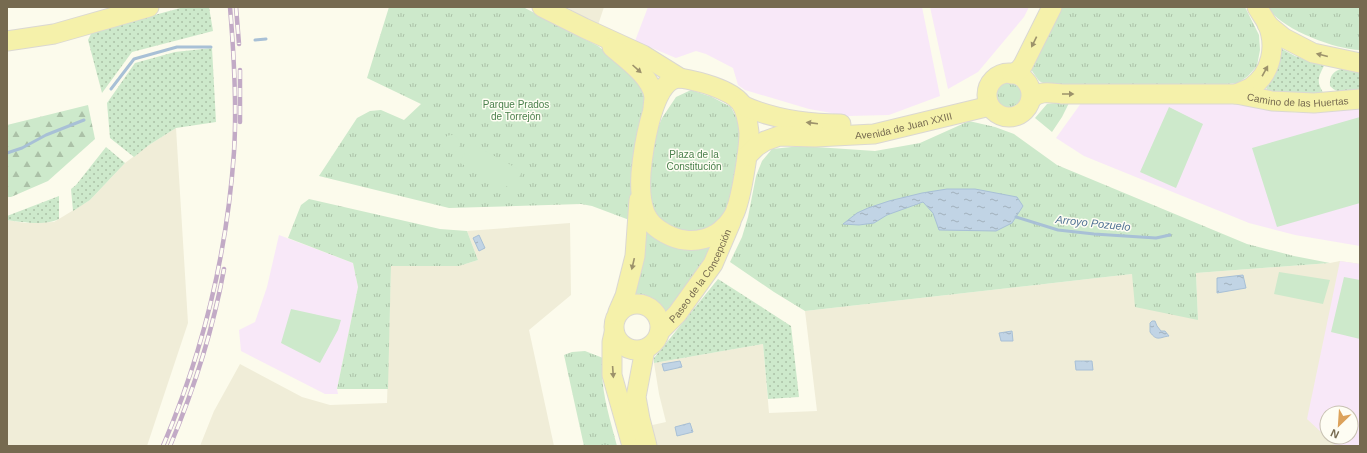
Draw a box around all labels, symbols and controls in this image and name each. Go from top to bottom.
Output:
one-way arrow [1031,36,1037,48]
one-way arrow [1316,52,1328,58]
one-way arrow [632,65,642,74]
one-way arrow [1262,65,1269,77]
one-way arrow [1062,91,1075,97]
street label: Camino de las Huertas [1246,91,1349,109]
park label: Parque Prados de Torrejón [483,99,549,122]
street label: Avenida de Juan XXIII [855,110,953,141]
one-way arrow [806,120,818,127]
park label: Plaza de la Constitución [666,149,722,172]
water label: Arroyo Pozuelo [1054,213,1131,233]
street label: Paseo de la Concepción [667,227,733,325]
one-way arrow [629,258,635,270]
one-way arrow [609,366,616,378]
north arrow [1319,405,1359,445]
text: N [1329,427,1341,441]

